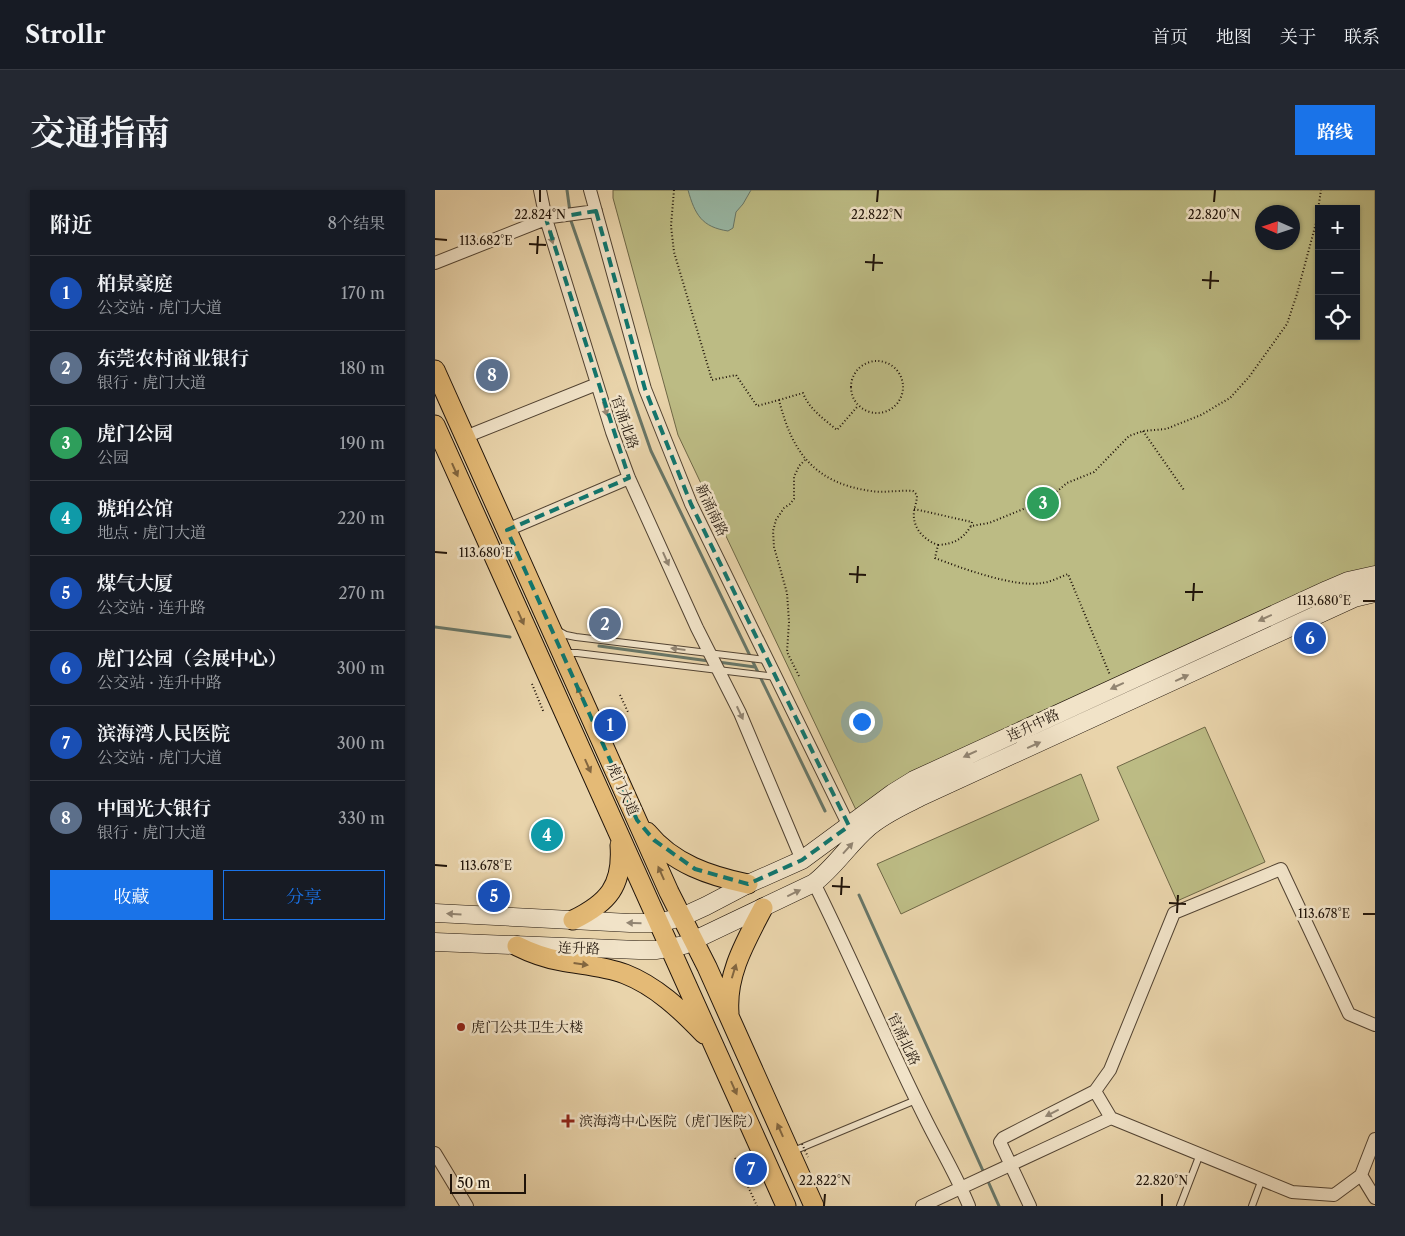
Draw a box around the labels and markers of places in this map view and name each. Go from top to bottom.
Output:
pin: 8 [476,356,508,394]
pin: 3 [1027,484,1059,522]
pin: 2 [589,605,621,643]
pin: 6 [1294,619,1326,657]
pin: 1 [594,706,626,744]
pin: 4 [531,816,563,854]
pin: 5 [478,877,510,915]
place label: 虎门公共卫生大楼 [471,1018,583,1036]
marker: 虎门公共卫生大楼 [455,1021,467,1033]
place label: 滨海湾中心医院（虎门医院） [579,1112,761,1130]
marker: 滨海湾中心医院（虎门医院） [561,1114,575,1128]
pin: 7 [735,1150,767,1188]

